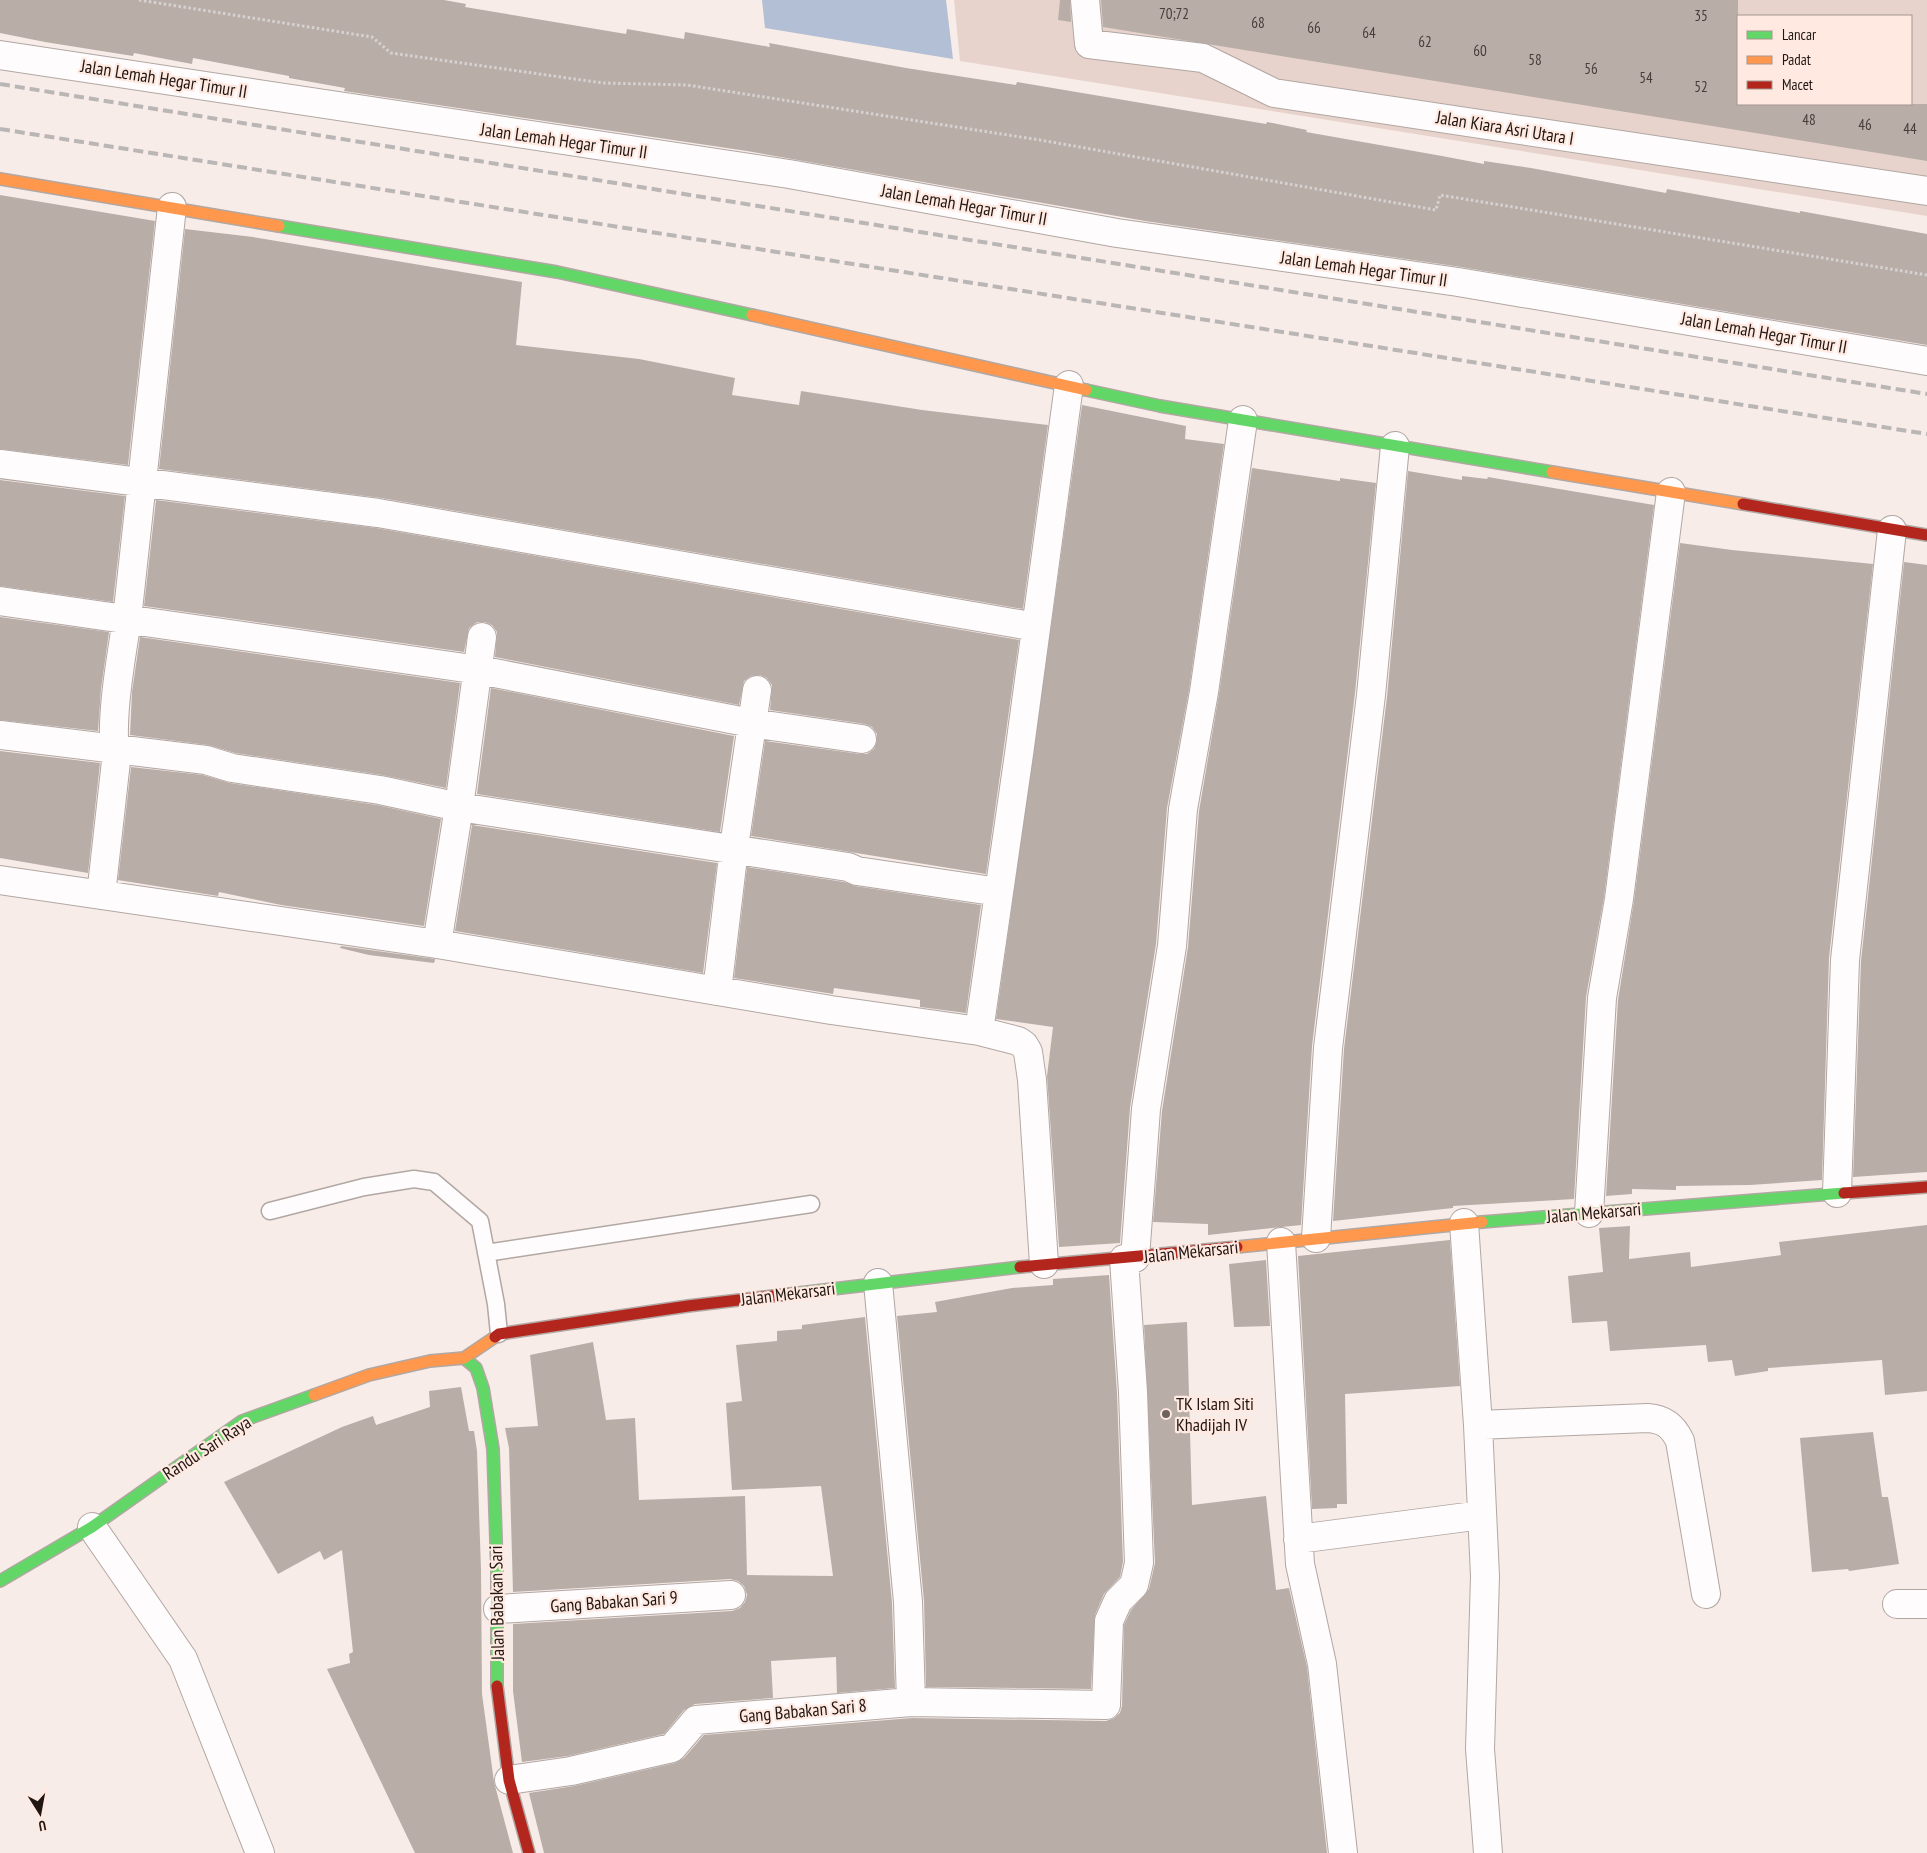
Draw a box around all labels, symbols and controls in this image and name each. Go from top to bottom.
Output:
house number: 70;72 [1159,4,1189,23]
house number: 35 [1694,6,1708,25]
house number: 68 [1251,13,1265,32]
legend [1737,15,1912,105]
house number: 66 [1307,18,1321,37]
house number: 64 [1362,23,1376,42]
text: Lancar [1782,25,1817,44]
house number: 62 [1418,32,1432,51]
house number: 60 [1473,41,1487,60]
house number: 58 [1528,50,1542,69]
text: Padat [1782,50,1811,69]
street label: Jalan Lemah Hegar Timur II [78,54,249,103]
house number: 56 [1584,59,1598,78]
house number: 54 [1639,68,1653,87]
text: Macet [1782,75,1813,94]
house number: 52 [1694,77,1708,96]
street label: Jalan Kiara Asri Utara I [1434,105,1576,150]
house number: 48 [1802,110,1816,129]
house number: 46 [1858,115,1872,134]
street label: Jalan Lemah Hegar Timur II [478,117,649,164]
house number: 44 [1903,119,1917,138]
street label: Jalan Lemah Hegar Timur II [878,178,1049,230]
street label: Jalan Lemah Hegar Timur II [1278,245,1449,292]
street label: Jalan Lemah Hegar Timur II [1678,306,1849,358]
street label: Jalan Mekarsari [1545,1197,1642,1228]
street label: Jalan Mekarsari [1142,1235,1239,1268]
street label: Jalan Mekarsari [738,1276,836,1311]
place label: TK Islam Siti Khadijah IV [1176,1392,1254,1436]
marker: TK Islam Siti Khadijah IV [1160,1408,1172,1420]
street label: Randu Sari Raya [158,1411,255,1485]
street label: Jalan Babakan Sari [484,1545,509,1662]
street label: Gang Babakan Sari 9 [549,1586,679,1617]
street label: Gang Babakan Sari 8 [738,1693,868,1728]
north arrow [15,1788,65,1838]
text: U [37,1816,48,1835]

